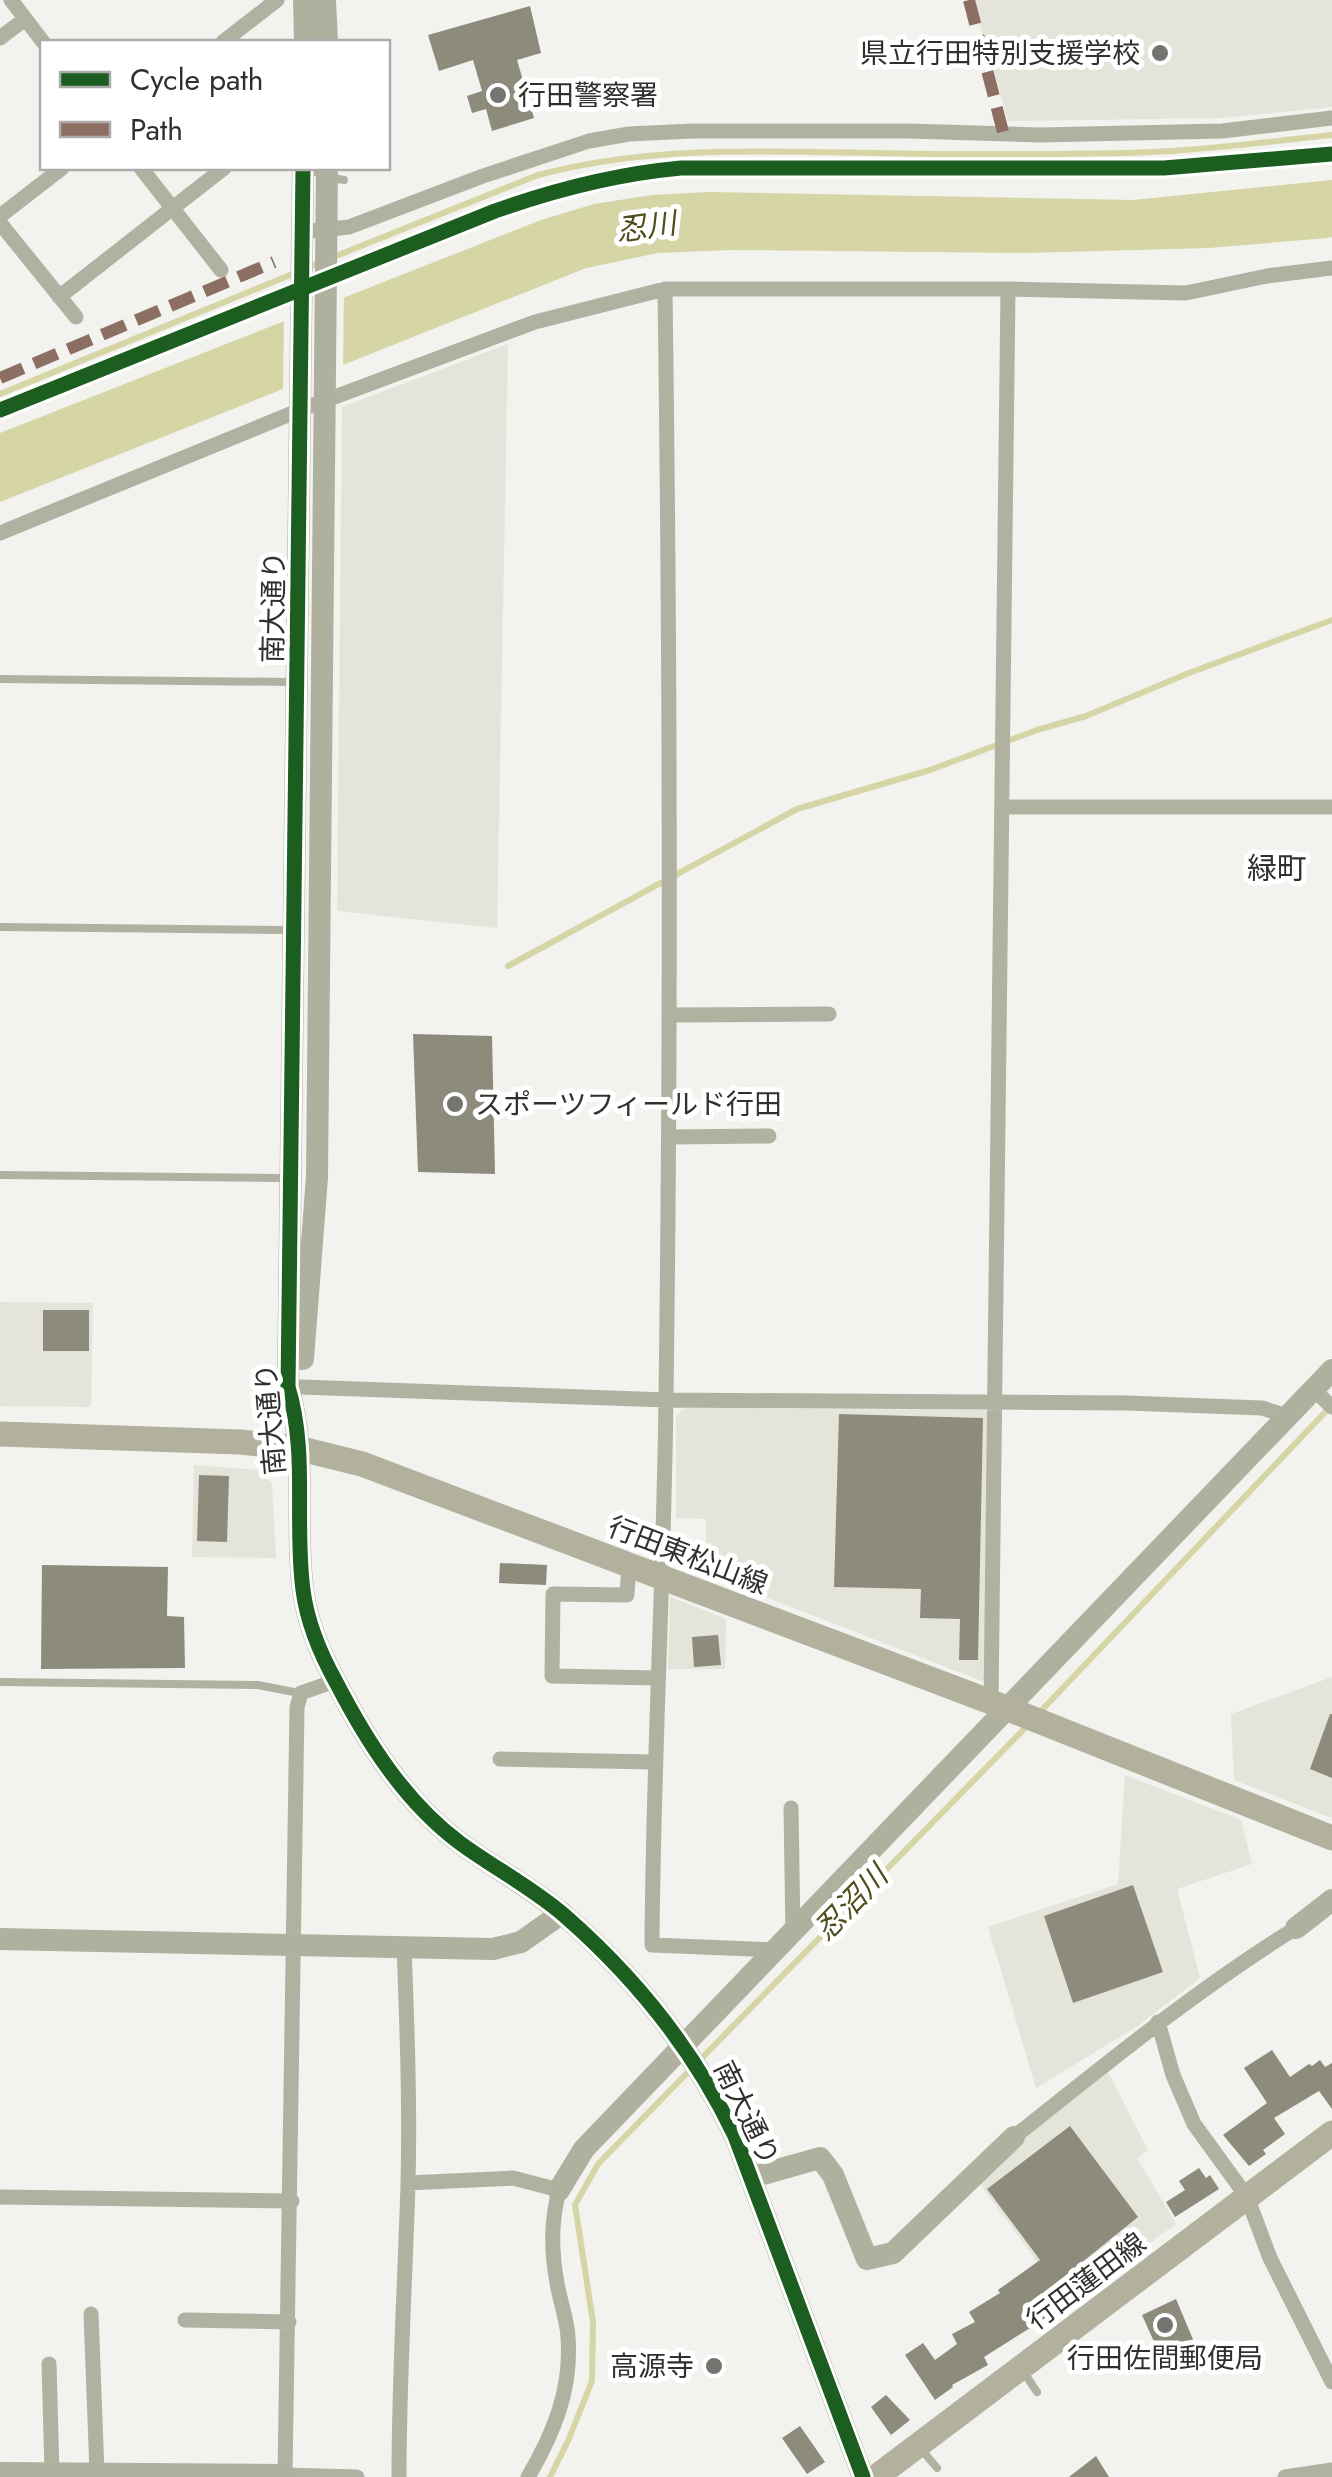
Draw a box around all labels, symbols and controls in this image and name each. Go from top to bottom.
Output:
place label: 県立行田特別支援学校 [860,33,1140,74]
legend [40,40,390,170]
marker: 県立行田特別支援学校 [1149,42,1171,64]
text: Cycle path [130,58,263,101]
place label: 行田警察署 [518,75,658,116]
marker: 行田警察署 [487,84,509,106]
text: Path [130,108,183,151]
water label: 忍川 [613,201,682,252]
street label: 南大通り [252,551,295,663]
district label: 緑町 [1247,847,1307,890]
place label: スポーツフィールド行田 [475,1084,782,1125]
marker: スポーツフィールド行田 [444,1093,466,1115]
street label: 南大通り [245,1361,296,1477]
street label: 行田東松山線 [602,1506,774,1605]
water label: 忍沼川 [804,1853,899,1950]
street label: 南大通り [704,2054,790,2173]
street label: 行田蓮田線 [1018,2223,1155,2340]
marker: 行田佐間郵便局 [1154,2314,1176,2336]
place label: 行田佐間郵便局 [1067,2338,1263,2379]
place label: 高源寺 [610,2346,694,2387]
marker: 高源寺 [703,2355,725,2377]

